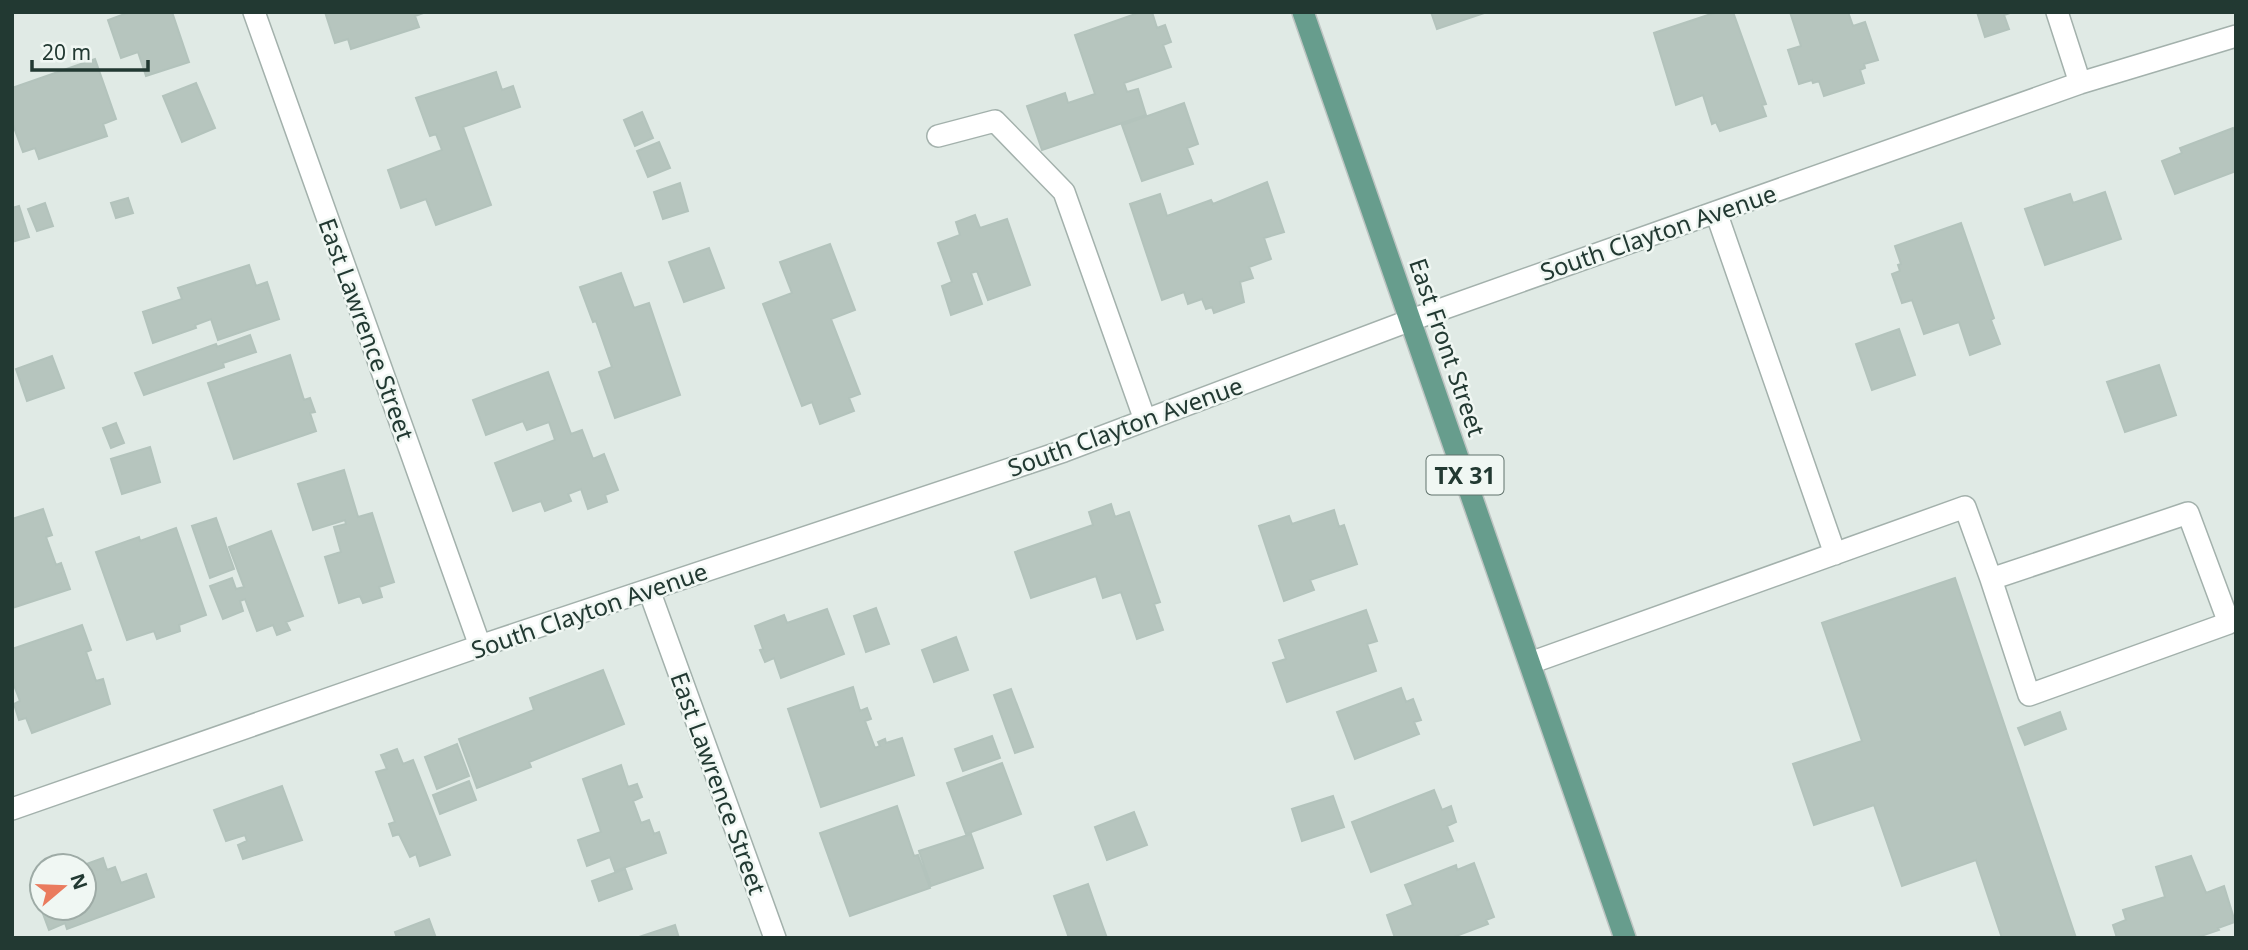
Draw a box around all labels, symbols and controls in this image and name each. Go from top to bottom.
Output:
scale bar [32,28,147,72]
text: 20 m [42,38,91,66]
street label: South Clayton Avenue [1535,176,1781,288]
street label: East Lawrence Street [311,213,423,445]
street label: East Front Street [1402,254,1494,441]
street label: South Clayton Avenue [1003,368,1247,484]
road number: TX 31 [1426,456,1504,495]
street label: South Clayton Avenue [466,554,712,666]
street label: East Lawrence Street [663,667,775,899]
north arrow [28,852,98,922]
text: N [64,870,94,893]

